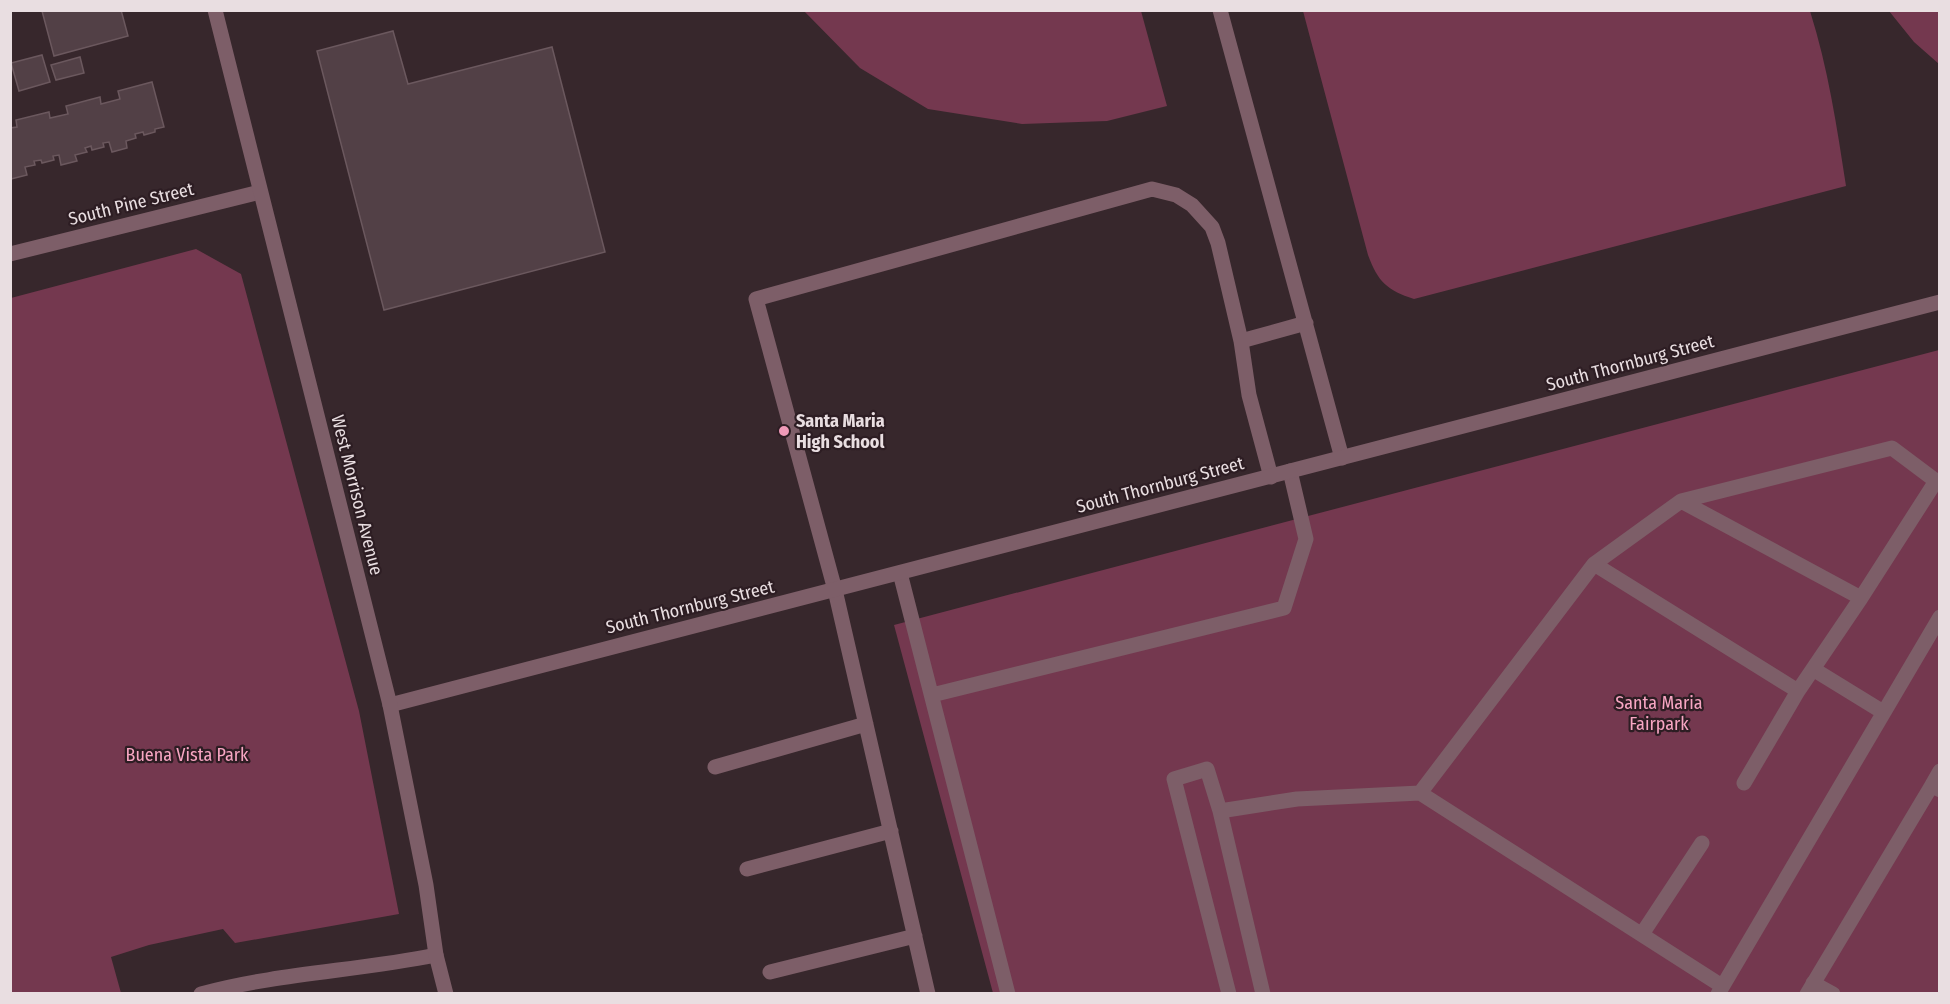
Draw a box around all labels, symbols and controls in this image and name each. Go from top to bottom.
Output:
street label: South Pine Street [66,178,196,230]
street label: South Thornburg Street [1544,330,1716,396]
place label: Santa Maria High School [796,410,885,453]
street label: West Morrison Avenue [326,413,388,577]
marker: Santa Maria High School [777,424,791,438]
street label: South Thornburg Street [1074,452,1246,518]
street label: South Thornburg Street [604,575,776,639]
park label: Santa Maria Fairpark [1615,692,1703,735]
park label: Buena Vista Park [126,744,249,766]

